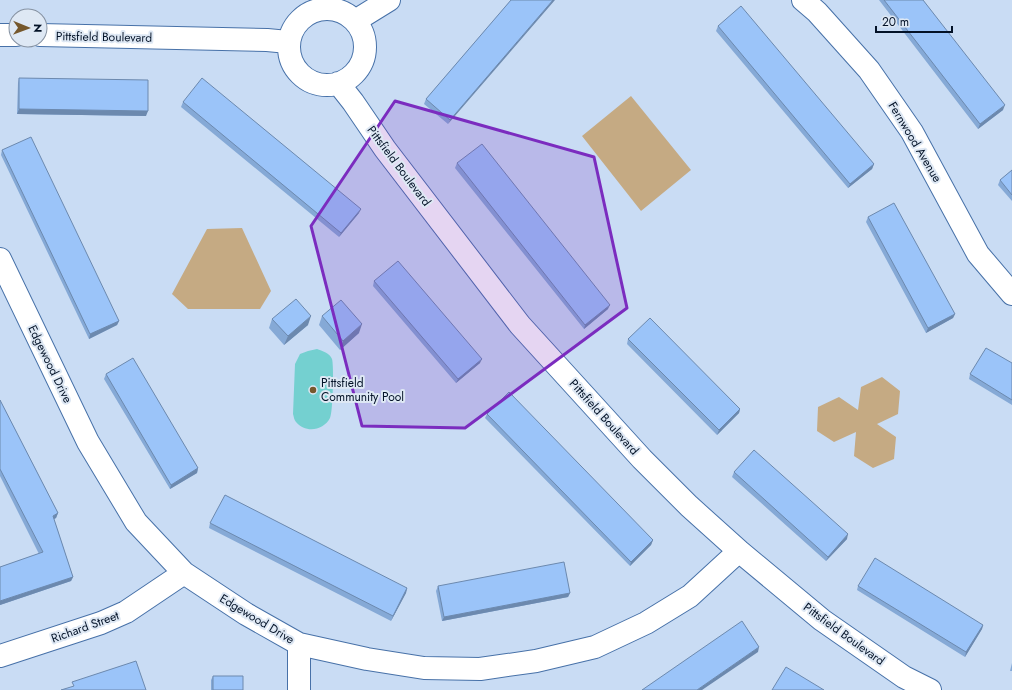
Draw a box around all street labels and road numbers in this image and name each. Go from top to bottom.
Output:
street label: Pittsfield Boulevard [56,27,152,47]
street label: Fernwood Avenue [884,98,946,186]
street label: Pittsfield Boulevard [363,122,435,210]
street label: Edgewood Drive [23,322,77,406]
street label: Pittsfield Boulevard [565,375,643,459]
street label: Edgewood Drive [216,590,298,648]
street label: Pittsfield Boulevard [800,598,888,670]
street label: Richard Street [49,606,121,648]

